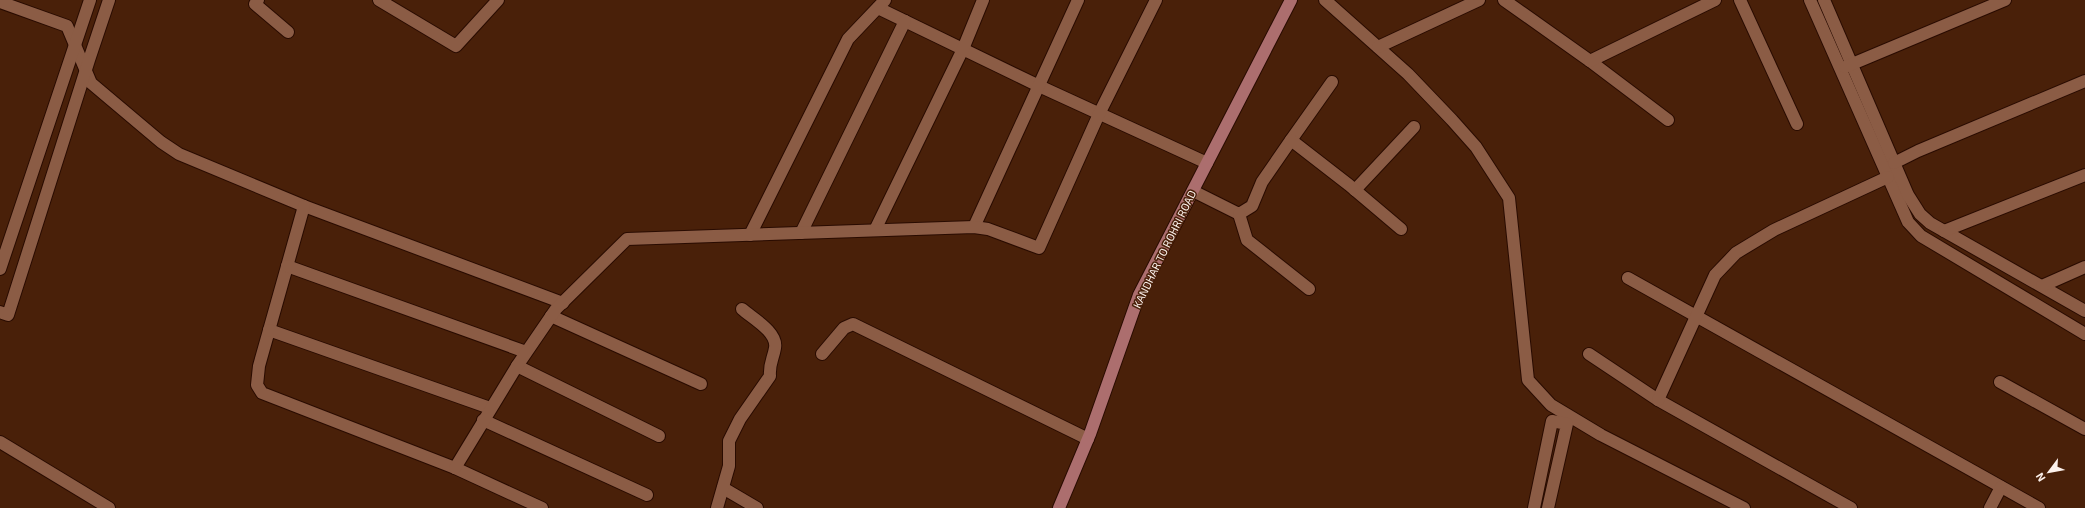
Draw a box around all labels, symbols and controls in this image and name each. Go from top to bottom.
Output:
street label: KANDHAR TO ROHRI ROAD [1130,188,1198,310]
north arrow [2029,452,2069,492]
text: N [2032,471,2048,484]

